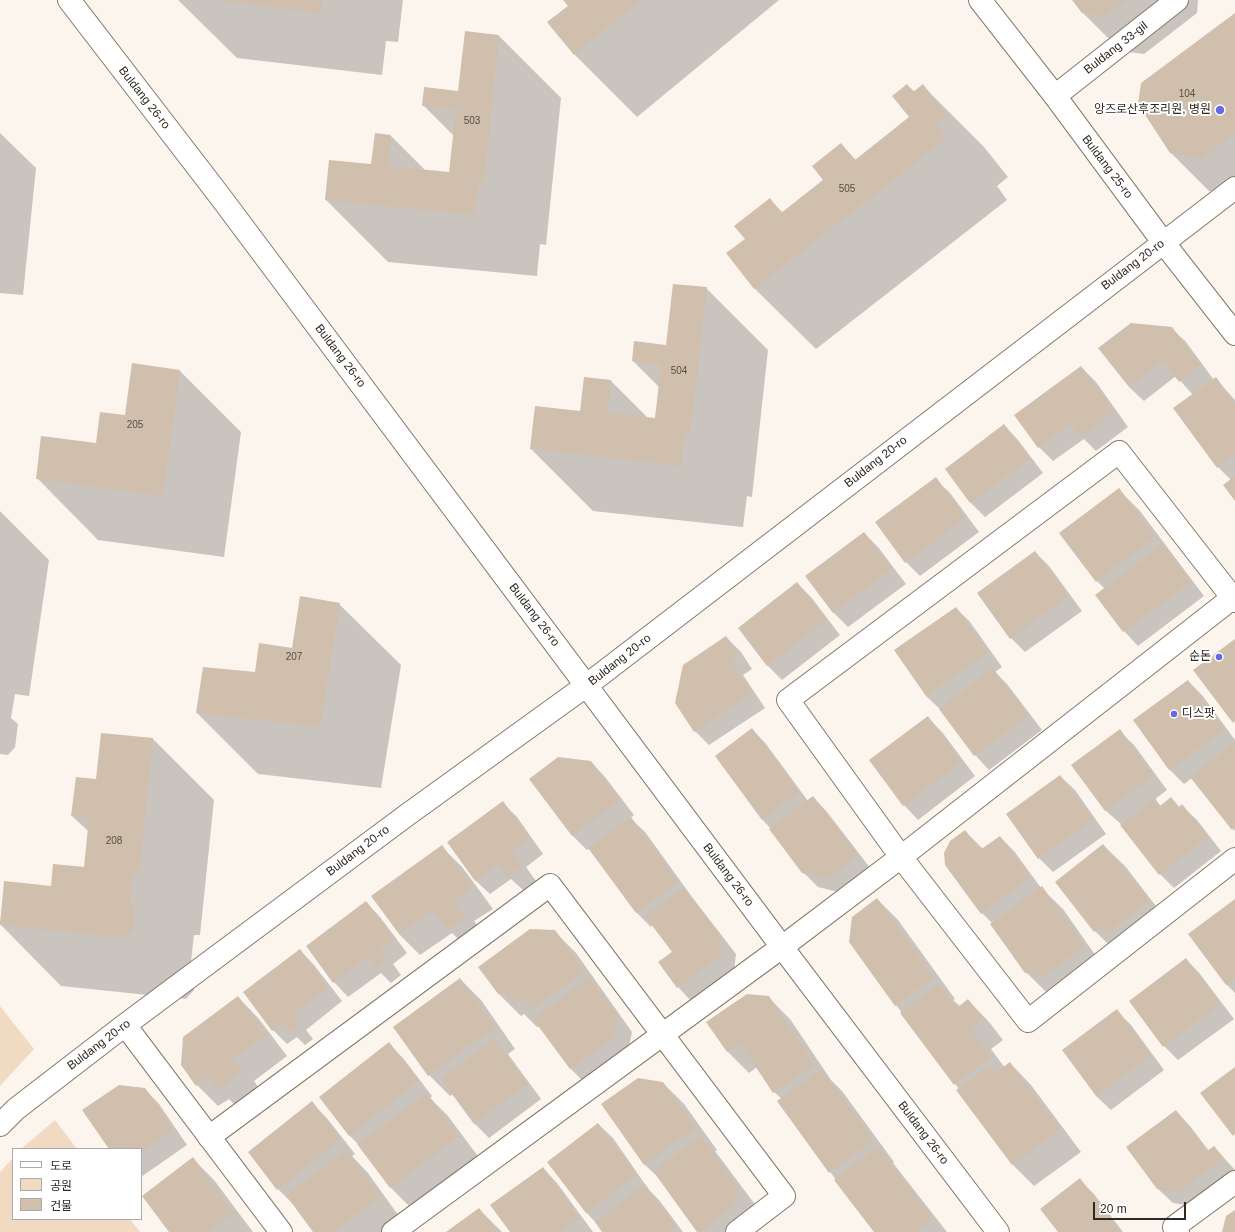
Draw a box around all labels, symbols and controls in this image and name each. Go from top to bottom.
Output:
street label: Buldang 33-gil [1081,19,1151,77]
street label: Buldang 26-ro [115,64,173,132]
house number: 104 [1179,88,1195,100]
place label: 앙즈로산후조리원, 병원 [1094,103,1211,117]
marker: 앙즈로산후조리원, 병원 [1214,104,1226,116]
house number: 503 [464,115,480,127]
street label: Buldang 25-ro [1079,133,1135,201]
house number: 505 [839,183,855,195]
street label: Buldang 20-ro [1099,237,1167,293]
street label: Buldang 26-ro [312,322,368,390]
house number: 504 [671,365,687,377]
house number: 205 [127,419,143,431]
street label: Buldang 20-ro [842,433,910,491]
street label: Buldang 26-ro [506,581,562,649]
street label: Buldang 20-ro [586,631,654,689]
place label: 순돈 [1189,650,1211,664]
house number: 207 [286,651,302,663]
marker: 순돈 [1214,652,1224,662]
place label: 디스팟 [1182,707,1215,721]
marker: 디스팟 [1169,709,1179,719]
street label: Buldang 20-ro [324,823,392,879]
house number: 208 [106,835,122,847]
street label: Buldang 26-ro [700,841,756,909]
street label: Buldang 20-ro [65,1017,133,1073]
street label: Buldang 26-ro [895,1099,951,1167]
legend [12,1148,142,1220]
text: 도로 [50,1159,72,1173]
text: 공원 [50,1179,72,1193]
scale bar [1095,1194,1188,1220]
text: 건물 [50,1199,72,1213]
text: 20 m [1100,1202,1127,1216]

